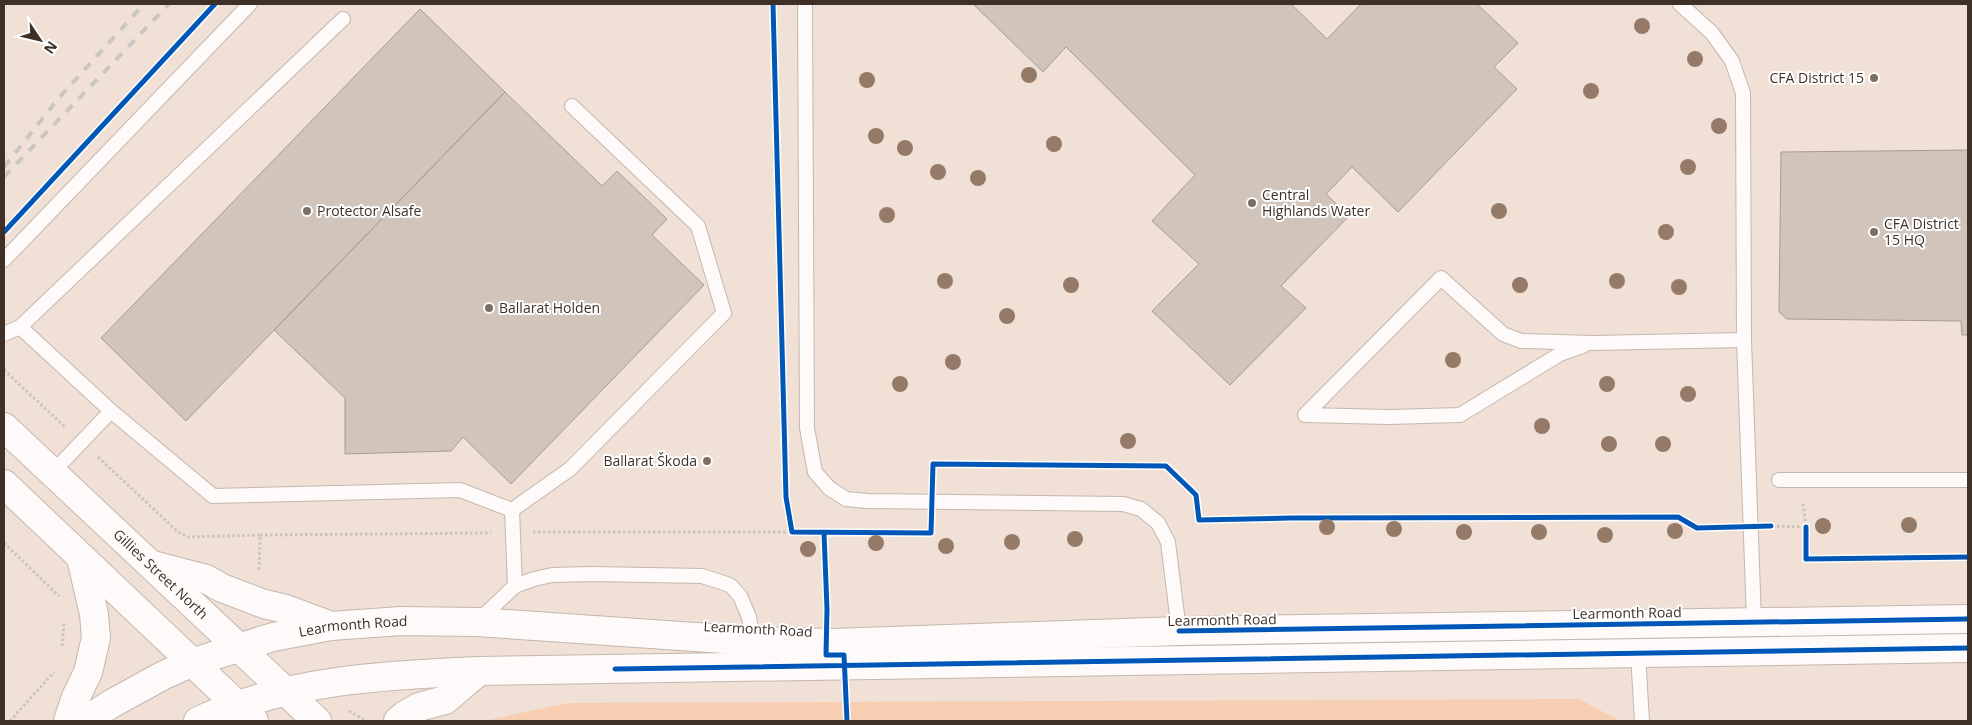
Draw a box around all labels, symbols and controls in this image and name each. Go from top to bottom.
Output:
north arrow [15,15,65,65]
text: N [40,38,62,58]
place label: CFA District 15 [1770,68,1864,87]
marker: CFA District 15 [1868,72,1880,84]
place label: Central Highlands Water [1262,185,1370,220]
marker: Central Highlands Water [1246,197,1258,209]
place label: Protector Alsafe [317,201,421,220]
marker: Protector Alsafe [301,205,313,217]
place label: CFA District 15 HQ [1884,214,1959,249]
marker: CFA District 15 HQ [1868,226,1880,238]
place label: Ballarat Holden [499,298,600,317]
marker: Ballarat Holden [483,302,495,314]
place label: Ballarat Škoda [603,451,697,470]
marker: Ballarat Škoda [701,455,713,467]
street label: Gillies Street North [109,525,213,623]
street label: Learmonth Road [1572,602,1682,623]
street label: Learmonth Road [1167,609,1277,630]
street label: Learmonth Road [297,611,408,641]
street label: Learmonth Road [703,616,813,641]

